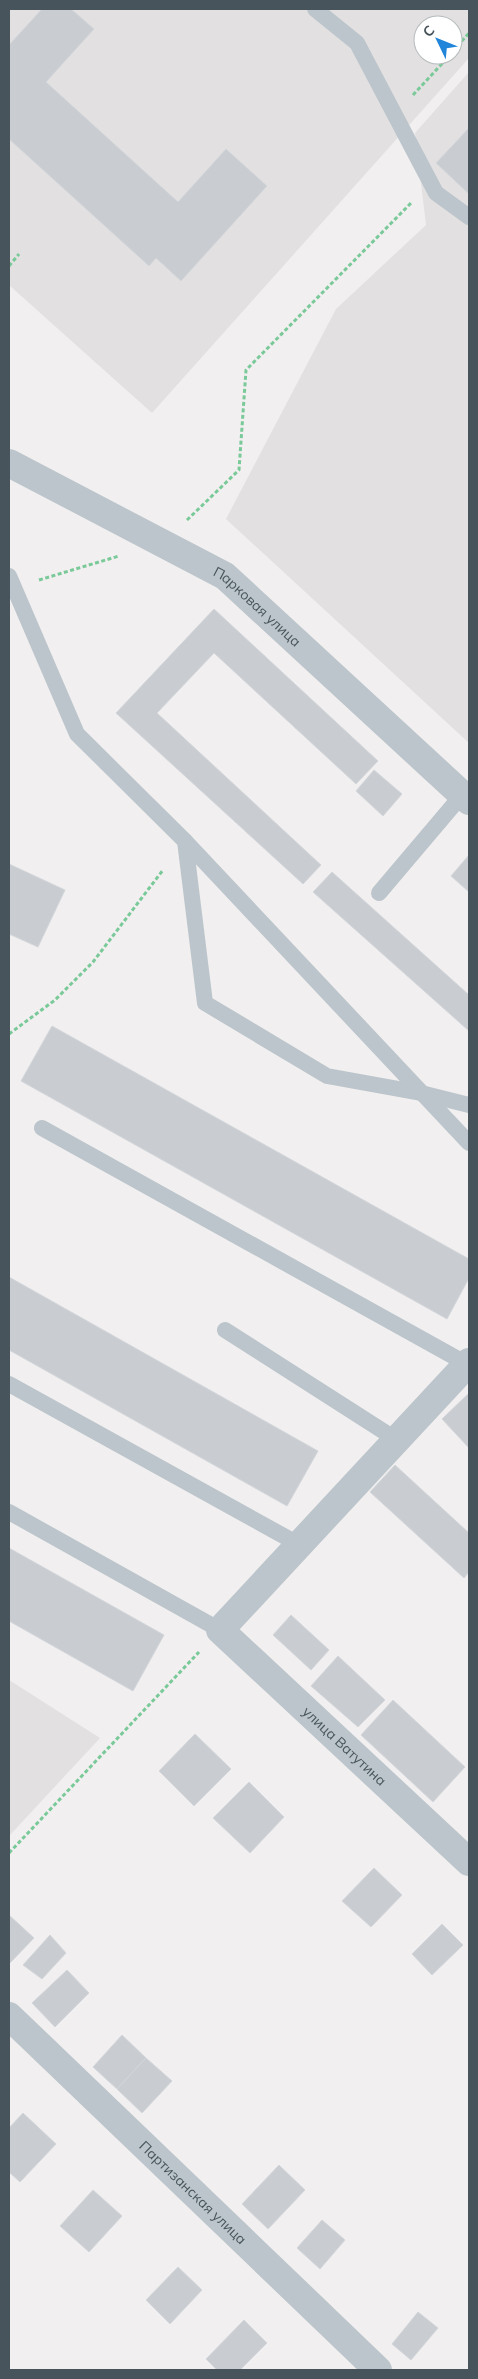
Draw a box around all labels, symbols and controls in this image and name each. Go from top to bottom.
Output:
north arrow [413,15,463,65]
text: С [419,21,438,41]
street label: Парковая улица [210,563,305,651]
street label: улица Ватутина [299,1703,390,1789]
street label: Партизанская улица [136,2137,250,2248]

